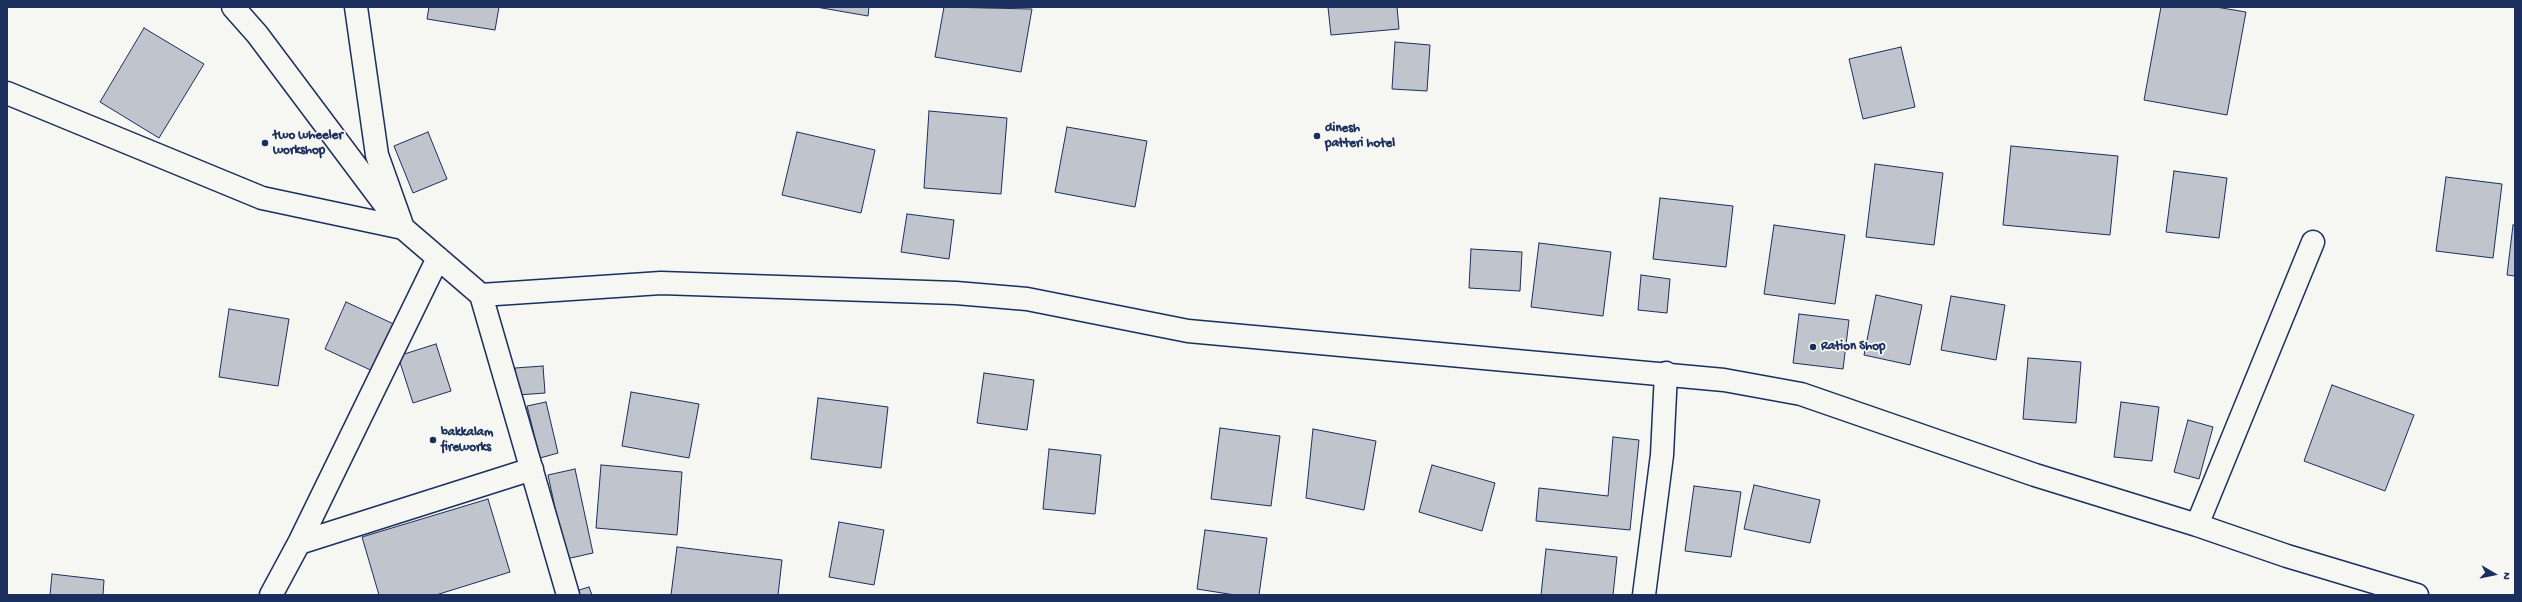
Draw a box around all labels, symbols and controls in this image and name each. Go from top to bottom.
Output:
place label: dinesh patteri hotel [1325,121,1395,152]
place label: two wheeler workshop [273,128,343,159]
marker: dinesh patteri hotel [1312,131,1322,141]
marker: two wheeler workshop [260,138,270,148]
place label: Ration Shop [1821,339,1885,355]
marker: Ration Shop [1808,342,1818,352]
place label: bakkalam fireworks [441,425,493,456]
marker: bakkalam fireworks [428,435,438,445]
north arrow [2474,554,2514,594]
text: N [2499,571,2512,580]

